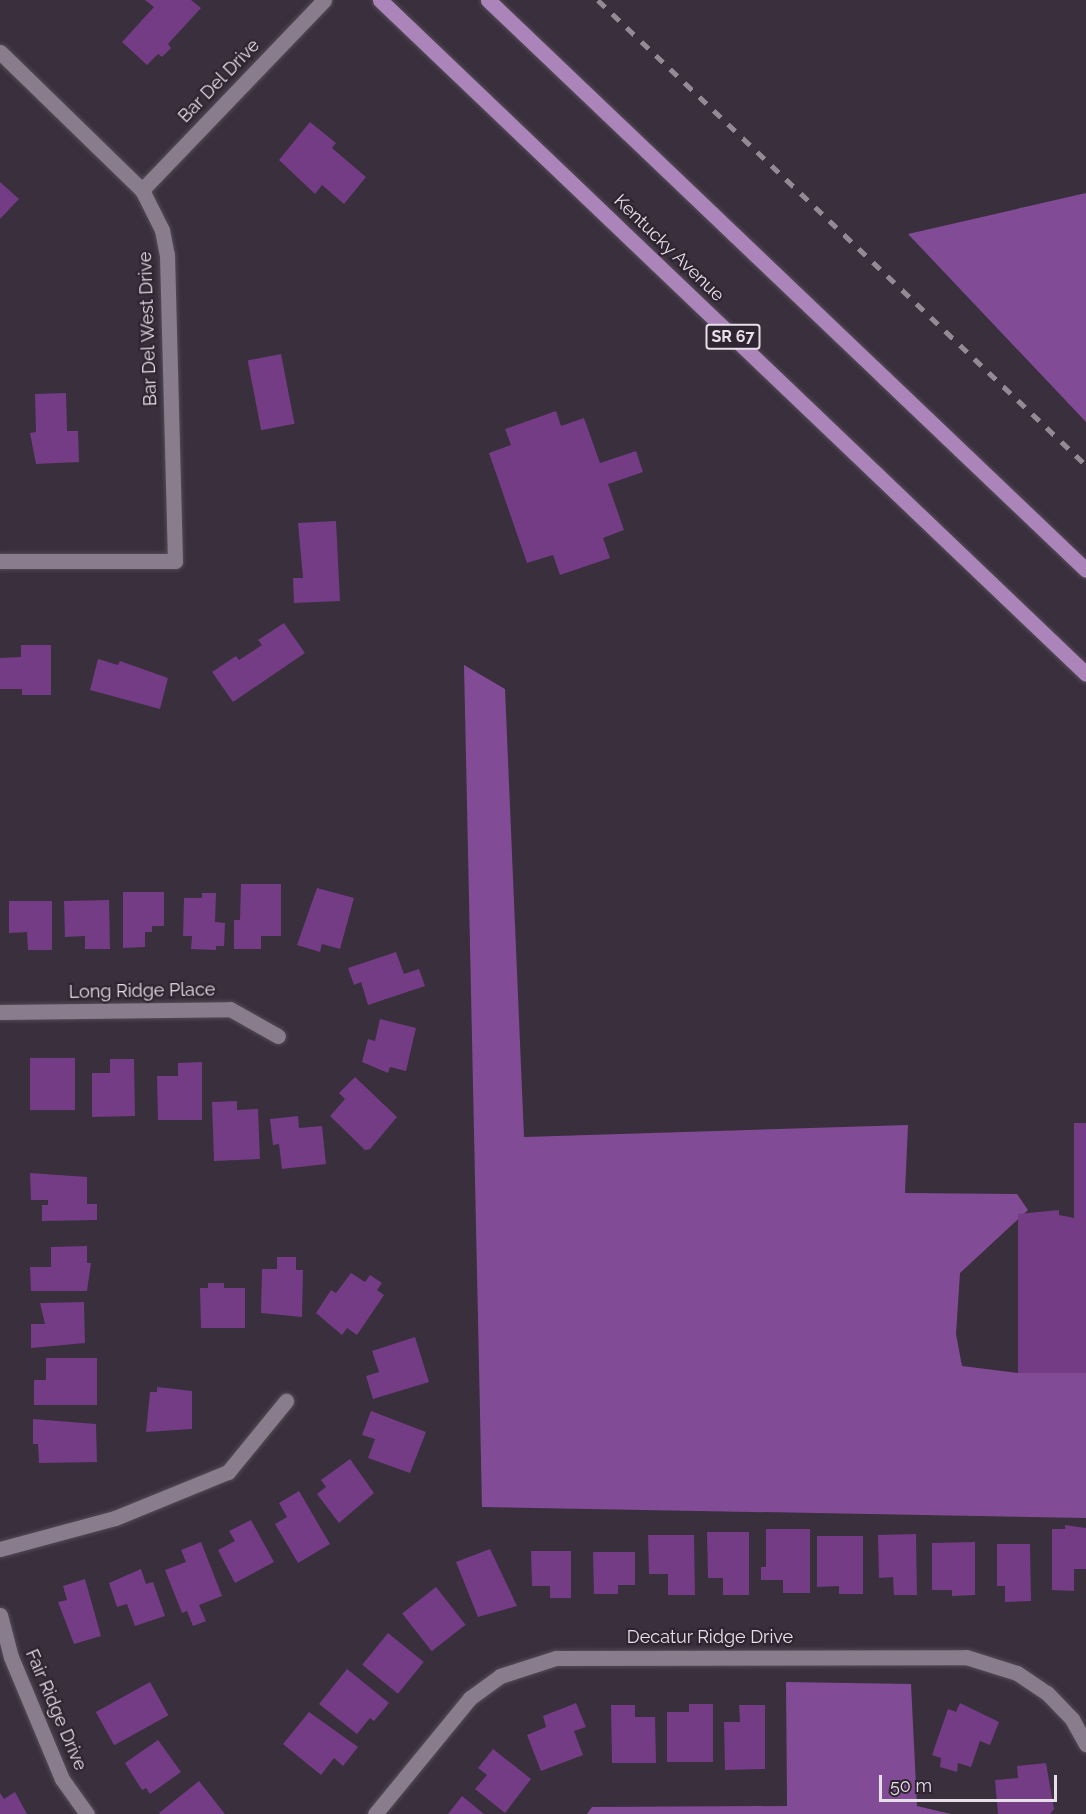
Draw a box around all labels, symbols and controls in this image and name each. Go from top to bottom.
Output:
street label: Bar Del Drive [174,34,264,128]
street label: Kentucky Avenue [609,190,729,306]
street label: Bar Del West Drive [134,251,162,407]
road number: SR 67 [704,324,762,350]
street label: Long Ridge Place [69,979,215,1003]
street label: Decatur Ridge Drive [627,1626,793,1648]
street label: Fair Ridge Drive [21,1646,91,1774]
scale bar [882,1763,1060,1801]
text: 50 m [890,1775,932,1796]

